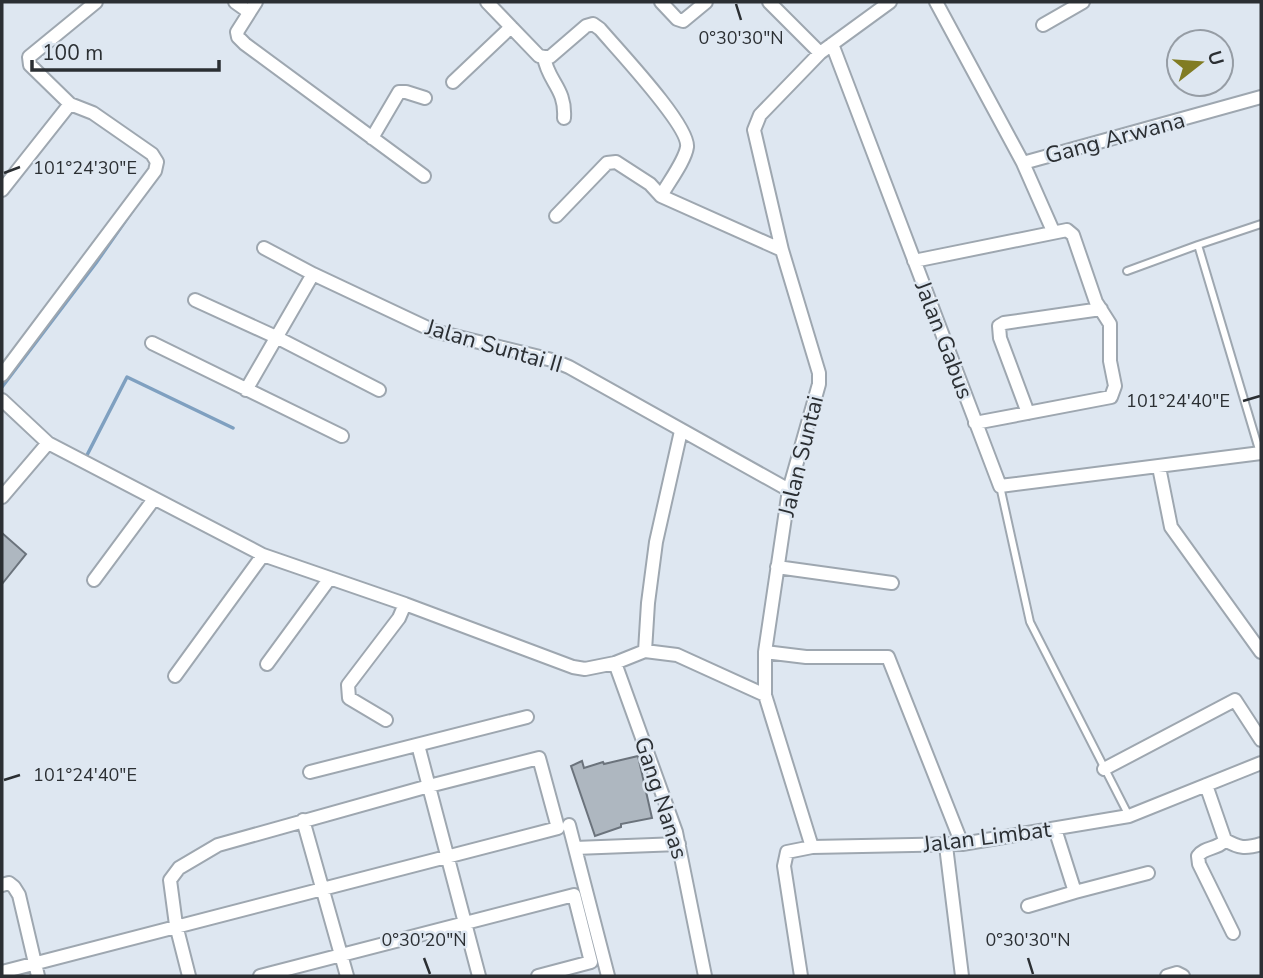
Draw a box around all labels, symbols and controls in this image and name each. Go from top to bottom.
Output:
text: 0°30'30"N [698,26,784,50]
scale bar [32,28,219,72]
north arrow [1165,28,1235,98]
text: 100 m [42,39,103,67]
text: U [1201,48,1230,69]
street label: Gang Arwana [1042,104,1188,172]
text: 101°24'30"E [33,156,137,180]
street label: Jalan Gabus [907,276,981,403]
street label: Jalan Suntai II [421,311,566,380]
text: 101°24'40"E [1126,389,1230,413]
street label: Jalan Suntai [771,392,831,521]
street label: Gang Nanas [627,733,695,863]
text: 101°24'40"E [33,763,137,787]
street label: Jalan Limbat [920,814,1054,860]
text: 0°30'20"N [381,928,467,952]
text: 0°30'30"N [985,928,1071,952]

